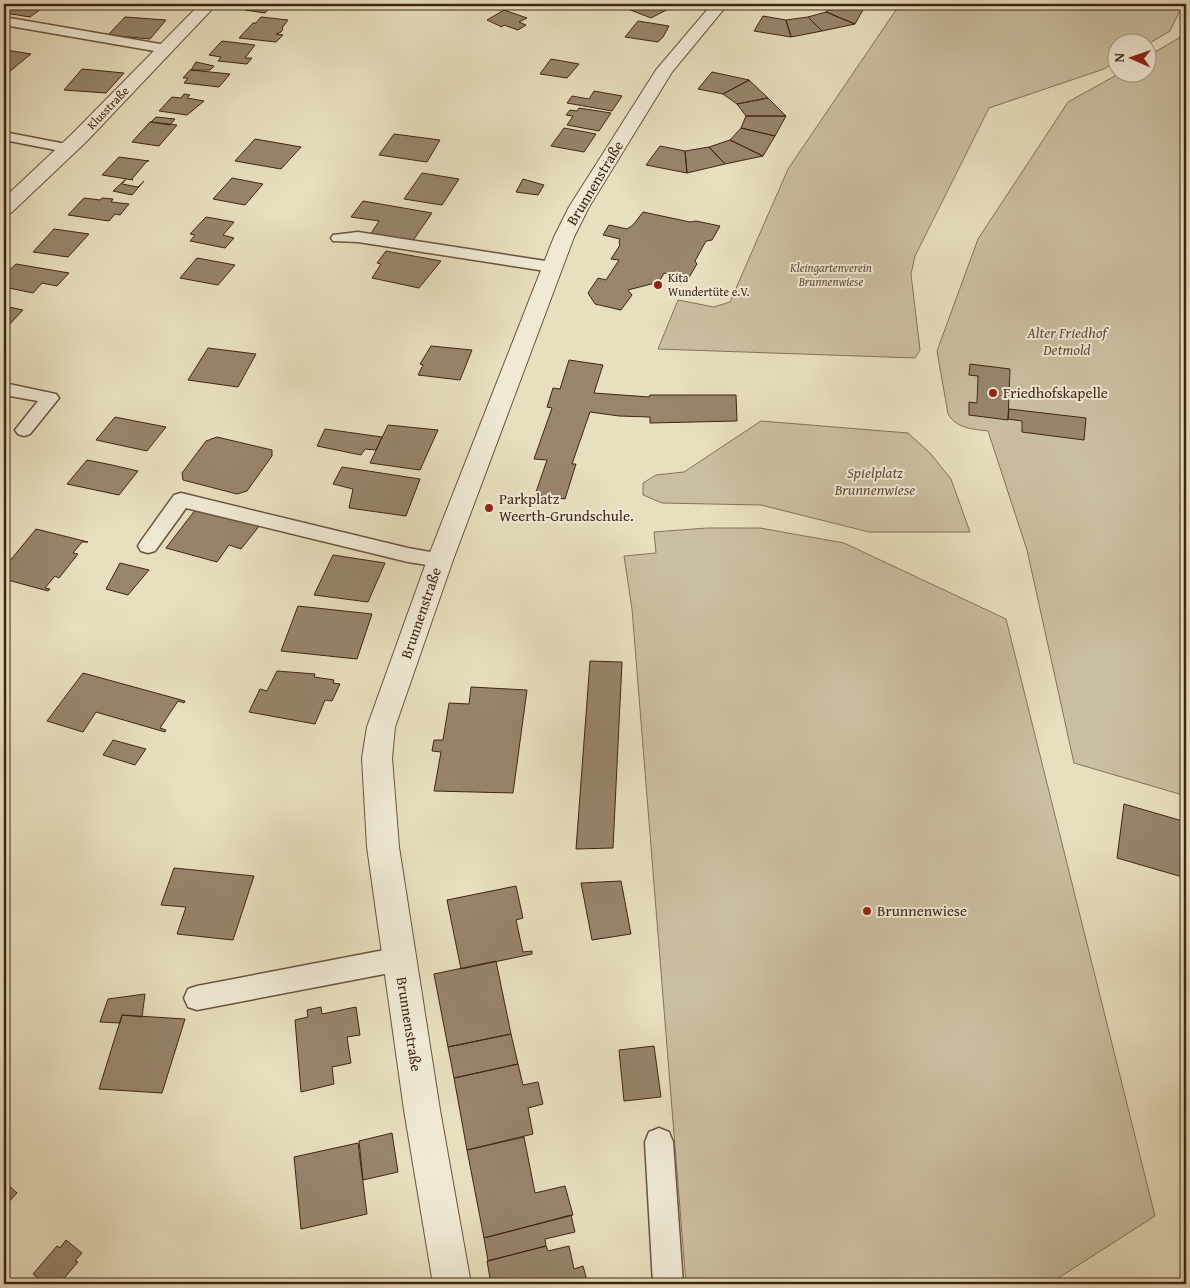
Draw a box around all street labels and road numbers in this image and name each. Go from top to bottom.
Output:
street label: Klusstraße [83,82,133,133]
street label: Brunnenstraße [561,136,628,229]
street label: Brunnenstraße [395,564,446,661]
street label: Brunnenstraße [392,975,427,1073]

